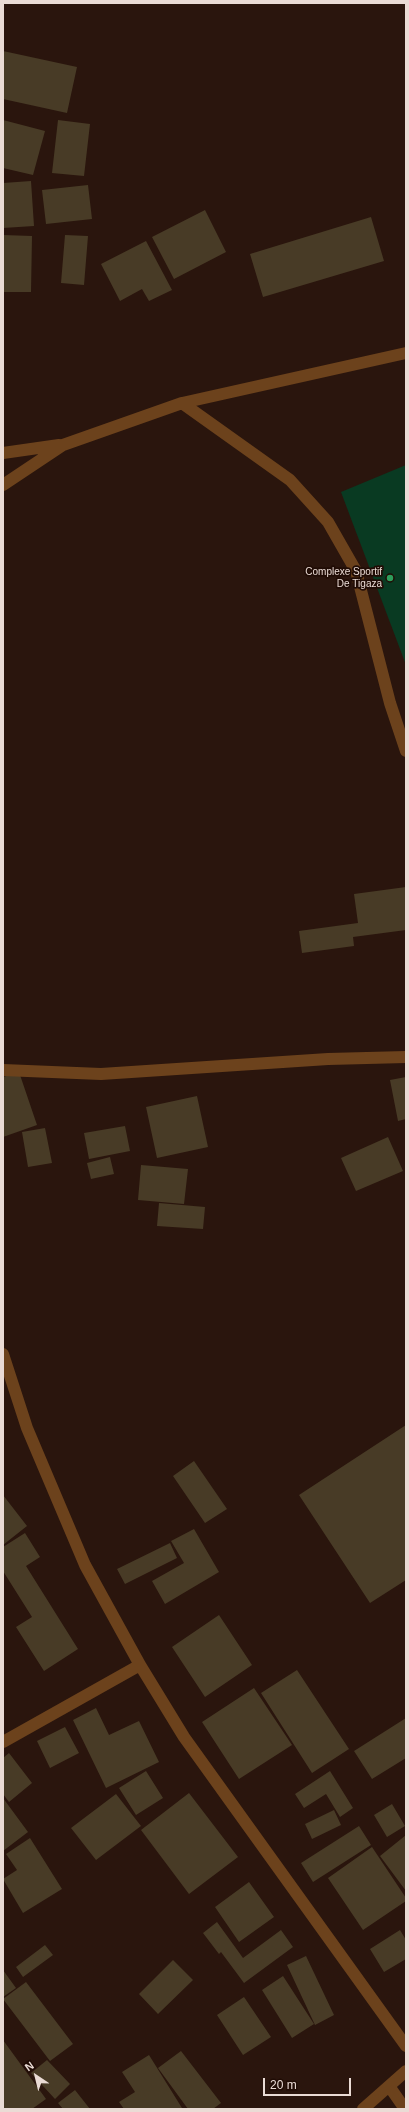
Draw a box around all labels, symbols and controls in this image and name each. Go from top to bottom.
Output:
place label: Complexe Sportif De Tigaza [305,566,382,590]
marker: Complexe Sportif De Tigaza [385,573,395,583]
north arrow [16,2056,56,2096]
text: N [22,2059,36,2073]
scale bar [265,2070,353,2096]
text: 20 m [270,2078,297,2092]

